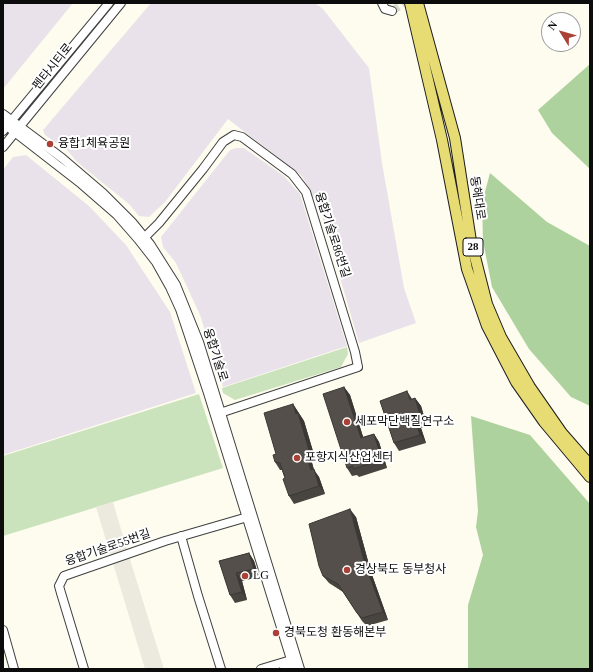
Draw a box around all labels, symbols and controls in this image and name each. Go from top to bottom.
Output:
north arrow [541,12,581,52]
text: N [545,19,559,32]
street label: 펜타시티로 [30,41,76,93]
place label: 융합1체육공원 [58,137,130,151]
marker: 융합1체육공원 [45,139,55,149]
street label: 동해대로 [466,175,488,221]
street label: 융합기술로86번길 [311,190,353,280]
road number: 28 [463,238,483,256]
street label: 융합기술로 [200,327,230,383]
place label: 세포막단백질연구소 [355,415,454,429]
marker: 세포막단백질연구소 [342,417,352,427]
place label: 포항지식산업센터 [305,451,393,465]
marker: 포항지식산업센터 [292,453,302,463]
street label: 융합기술로55번길 [63,527,153,569]
place label: 경상북도 동부청사 [355,563,446,577]
marker: 경상북도 동부청사 [342,565,352,575]
place label: LG [253,569,269,583]
marker: LG [240,571,250,581]
place label: 경북도청 환동해본부 [284,626,386,640]
marker: 경북도청 환동해본부 [271,628,281,638]

